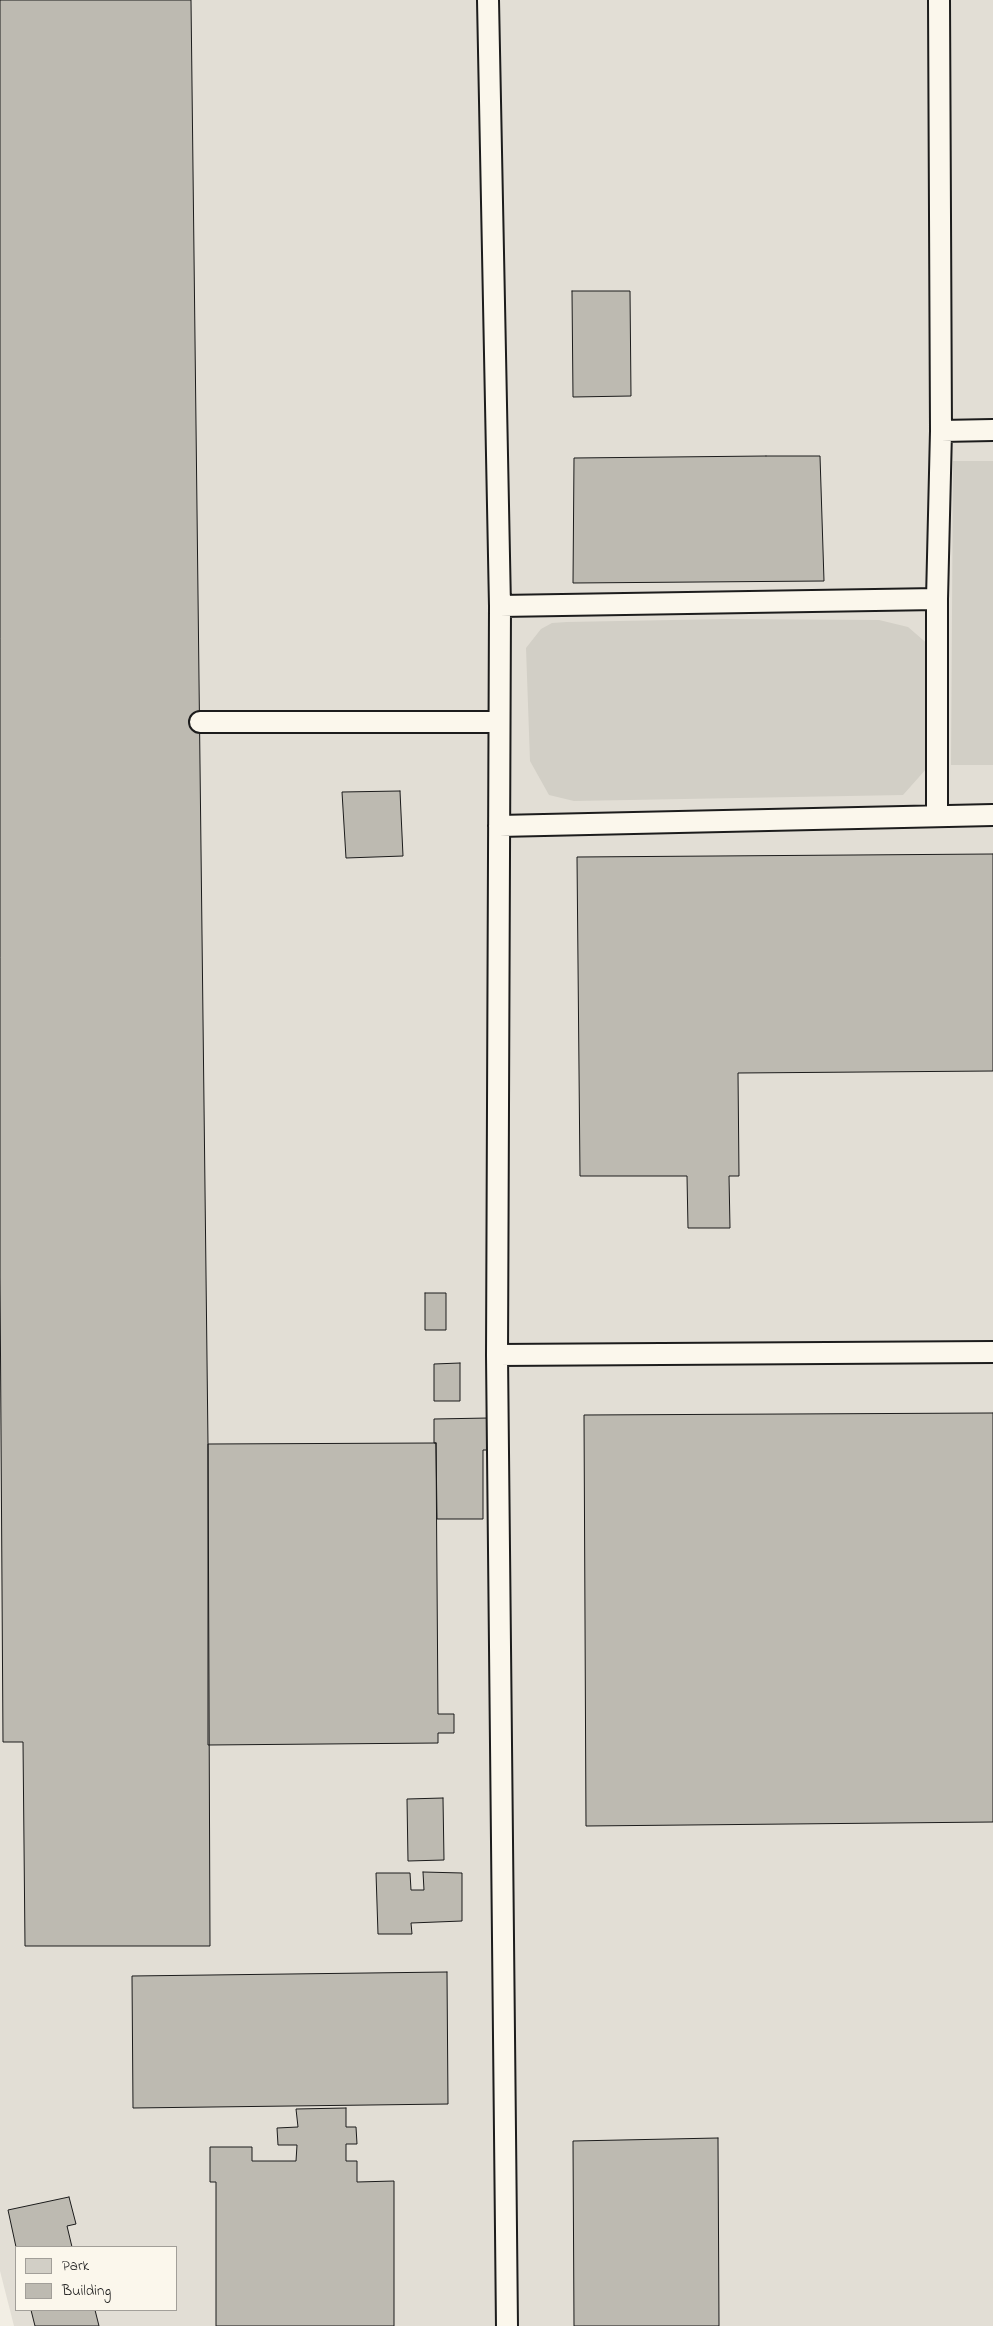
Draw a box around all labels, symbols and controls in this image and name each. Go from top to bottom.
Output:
legend [15,2246,178,2311]
text: Park [62,2255,89,2277]
text: Building [62,2280,111,2302]

